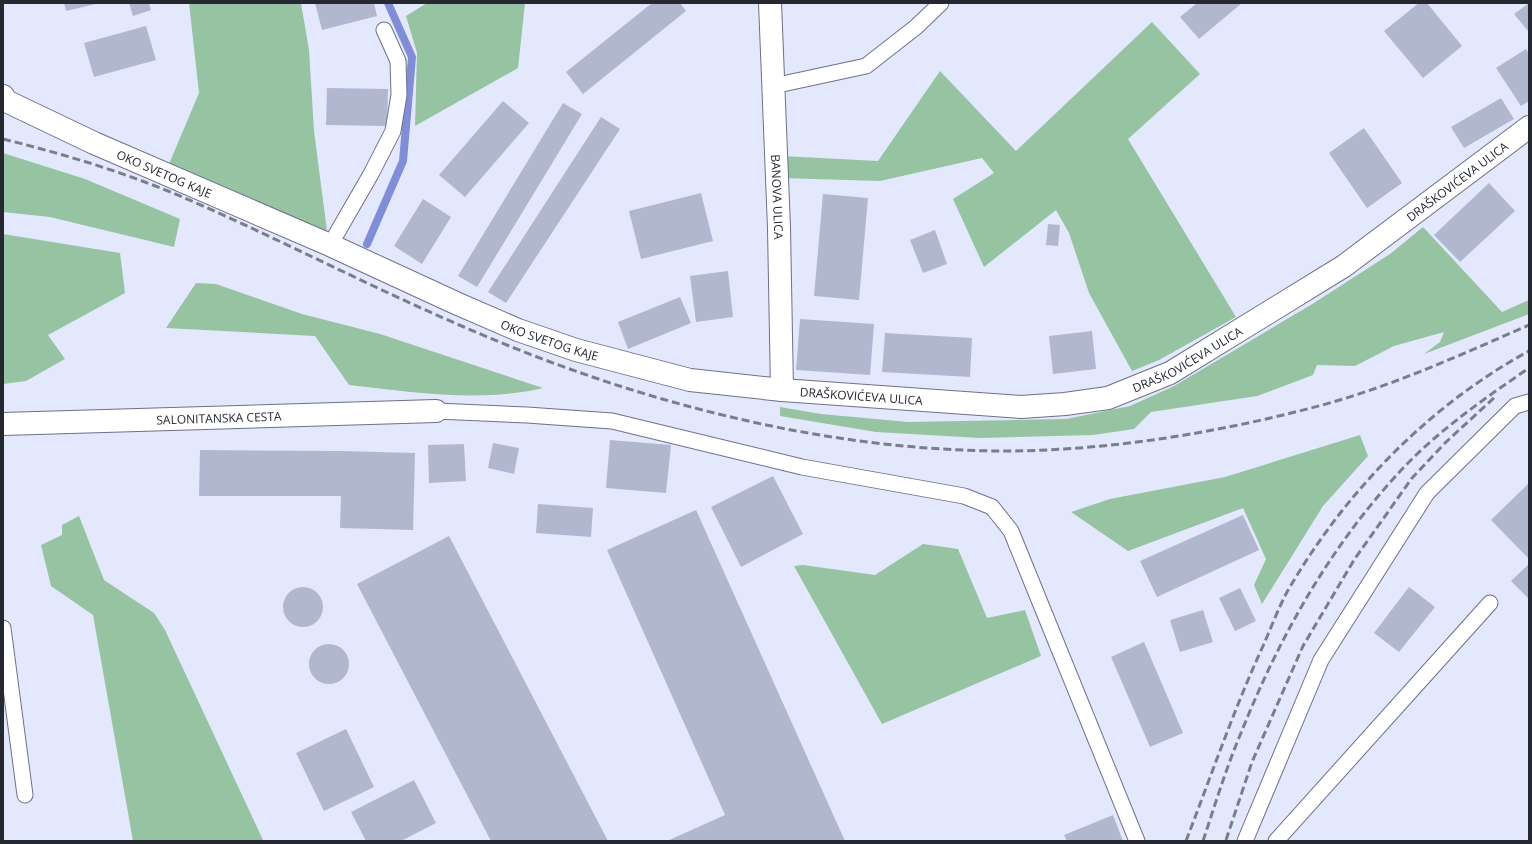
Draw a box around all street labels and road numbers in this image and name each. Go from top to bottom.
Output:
street label: DRAŠKOVIĆEVA ULICA [1403,137,1512,225]
street label: OKO SVETOG KAJE [114,145,215,202]
street label: BANOVA ULICA [768,154,788,240]
street label: OKO SVETOG KAJE [498,315,600,364]
street label: DRAŠKOVIĆEVA ULICA [1130,322,1246,396]
street label: DRAŠKOVIĆEVA ULICA [799,383,924,409]
street label: SALONITANSKA CESTA [156,407,282,428]

